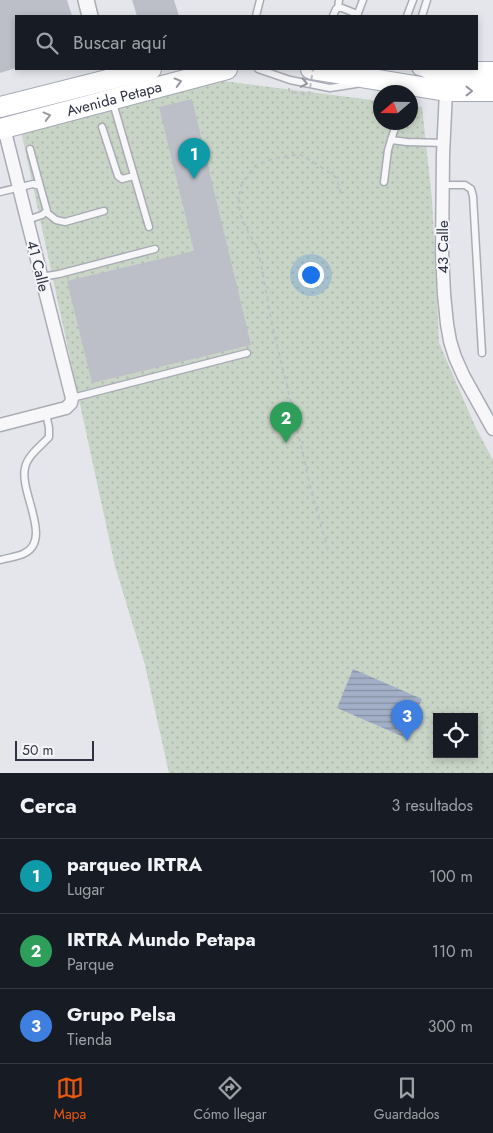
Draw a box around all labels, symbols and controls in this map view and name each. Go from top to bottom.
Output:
search box [15,15,478,70]
icon: search [33,29,61,57]
text: Buscar aquí [73,29,167,56]
street label: Avenida Petapa [64,76,164,122]
one-way arrow [173,77,181,87]
one-way arrow [300,78,309,88]
north arrow [373,85,418,130]
one-way arrow [466,86,474,96]
one-way arrow [43,112,51,122]
pin: 1 [178,138,210,179]
street label: 43 Calle [432,220,454,274]
street label: 41 Calle [21,238,55,294]
your location [298,262,324,288]
pin: 2 [270,402,302,443]
pin: 3 [391,700,423,741]
map controls [433,713,478,758]
button: locate [433,713,478,758]
scale bar [15,738,94,761]
text: 50 m [22,740,53,760]
text: Cerca [20,791,77,821]
text: 3 resultados [392,794,473,817]
text: parqueo IRTRA [67,851,202,878]
text: 1 [32,865,40,888]
text: 100 m [429,865,473,888]
text: Lugar [67,878,105,901]
text: IRTRA Mundo Petapa [67,926,256,953]
text: 2 [31,940,41,963]
text: 110 m [432,940,473,963]
text: Parque [67,953,114,976]
text: Grupo Pelsa [67,1001,176,1028]
text: 3 [31,1015,41,1038]
text: 300 m [428,1015,473,1038]
text: Tienda [67,1028,112,1051]
tab: Mapa [54,1074,86,1124]
tab: Cómo llegar [193,1074,267,1124]
tab: Guardados [374,1074,439,1124]

